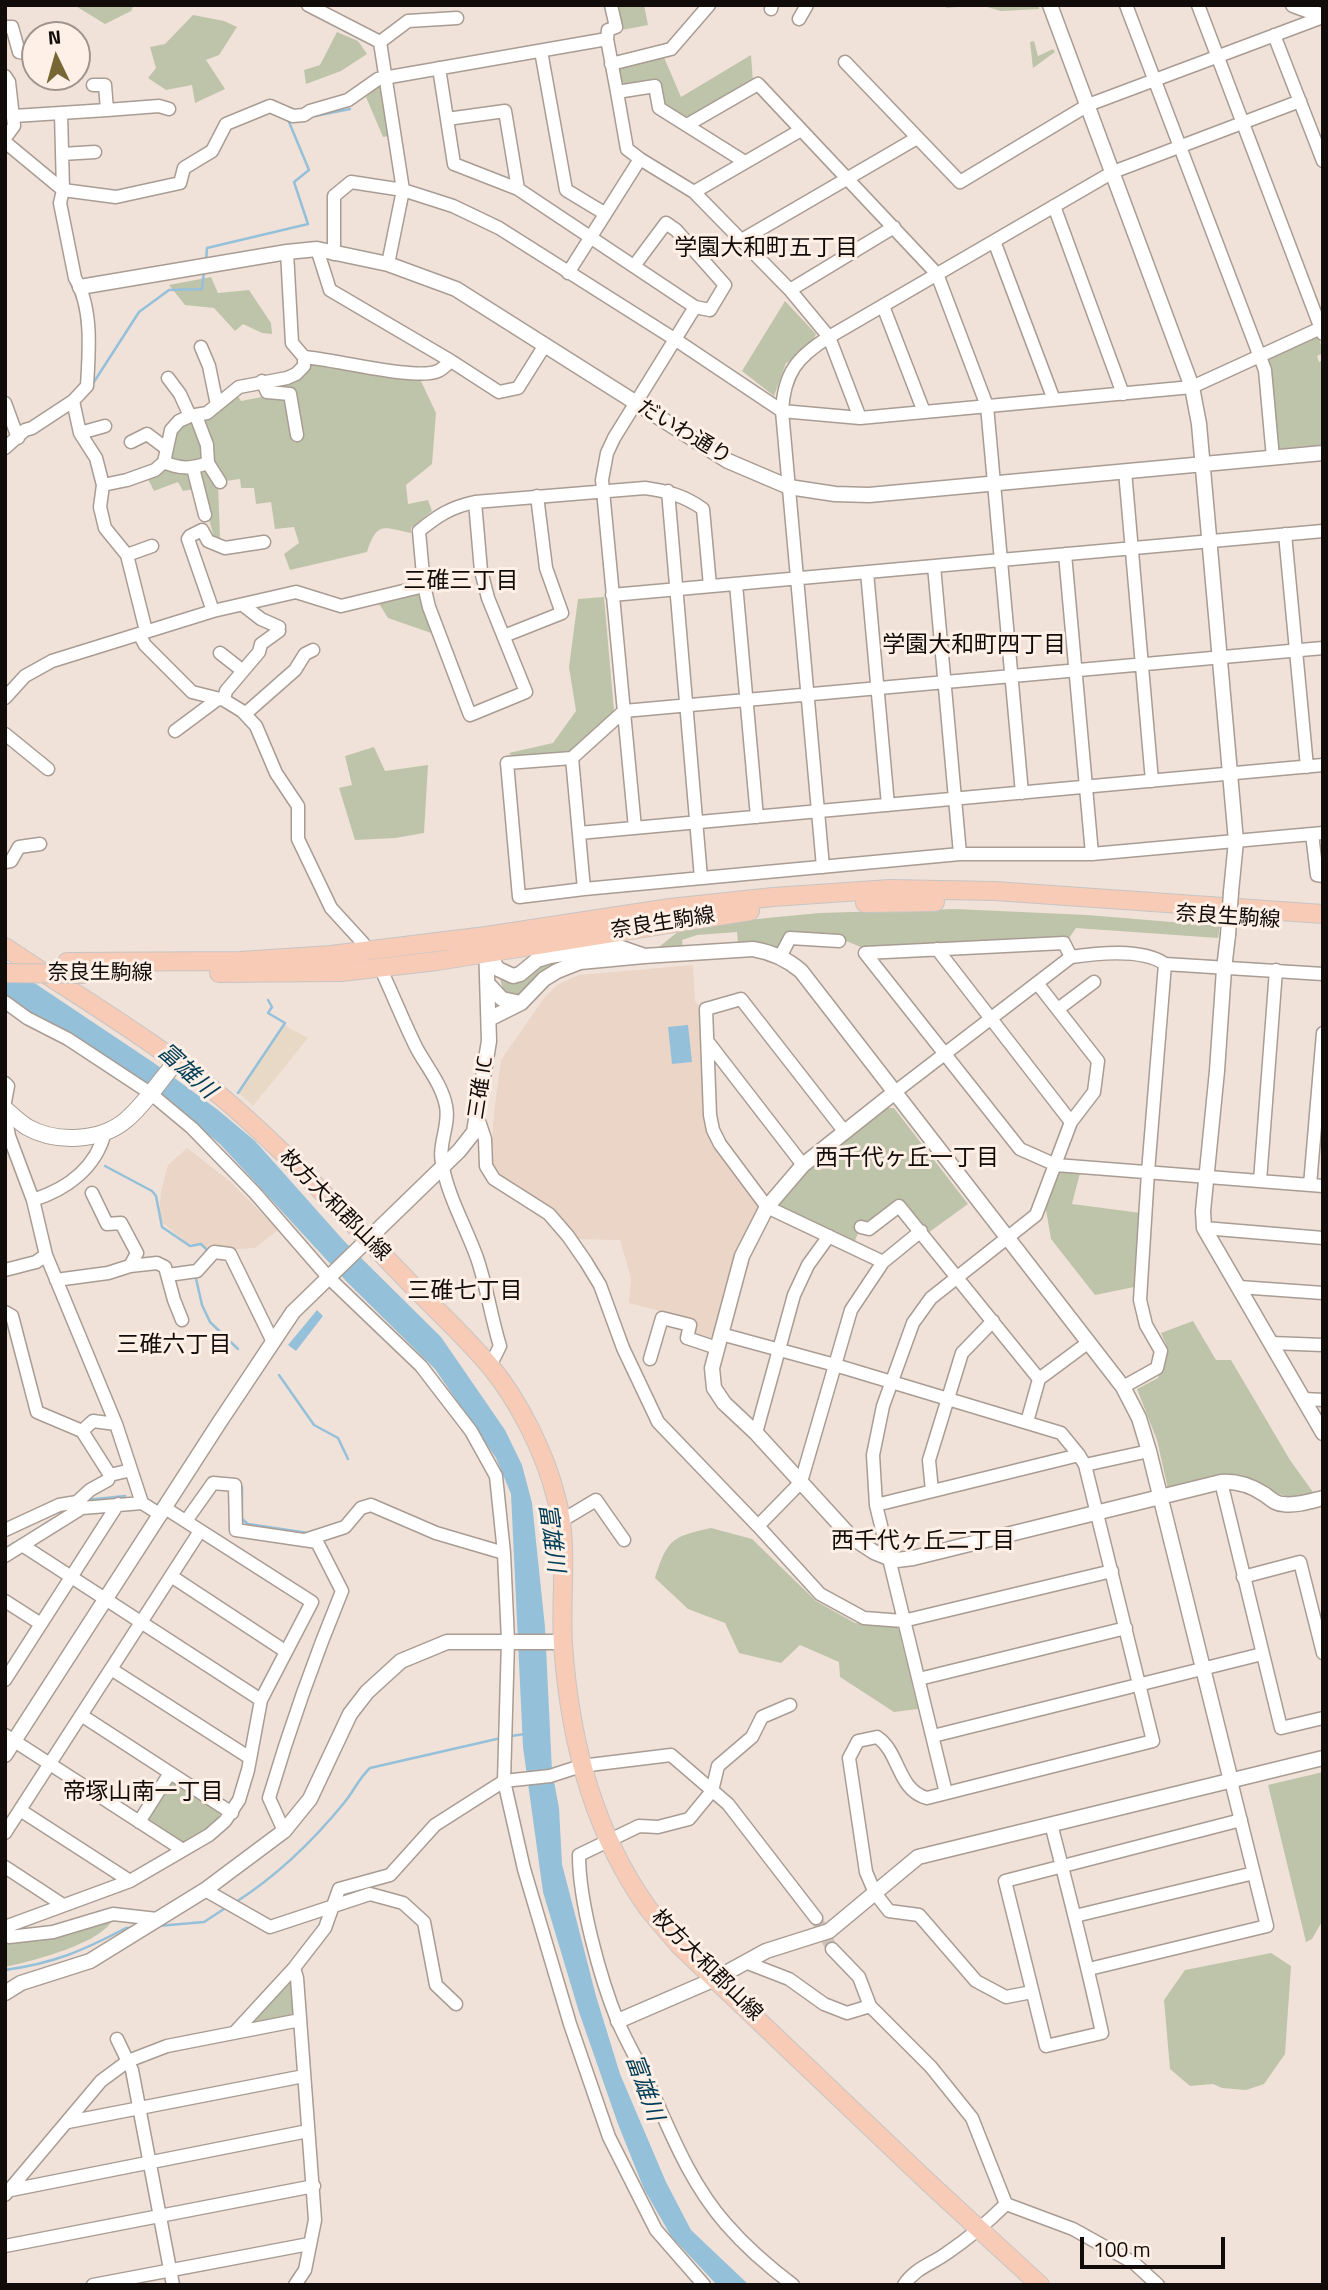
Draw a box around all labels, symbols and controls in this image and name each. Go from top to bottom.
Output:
north arrow [21,21,91,91]
text: N [46,22,62,52]
district label: 学園大和町五丁目 [674,235,858,263]
street label: だいわ通り [633,395,735,471]
district label: 三碓三丁目 [404,568,518,596]
district label: 学園大和町四丁目 [882,632,1066,660]
street label: 奈良生駒線 [1175,902,1281,934]
street label: 奈良生駒線 [609,903,717,945]
street label: 奈良生駒線 [48,961,152,987]
water label: 富雄川 [151,1039,221,1105]
street label: 三碓 IC [465,1055,499,1121]
street label: 枚方大和郡山線 [273,1145,395,1267]
district label: 西千代ヶ丘一丁目 [815,1145,999,1173]
district label: 三碓七丁目 [408,1278,522,1306]
district label: 三碓六丁目 [117,1332,231,1360]
water label: 富雄川 [532,1502,568,1574]
district label: 西千代ヶ丘二丁目 [831,1528,1015,1556]
district label: 帝塚山南一丁目 [63,1779,223,1807]
street label: 枚方大和郡山線 [645,1905,767,2027]
water label: 富雄川 [618,2051,668,2125]
scale bar [1083,2224,1228,2268]
text: 100 m [1093,2233,1150,2265]

